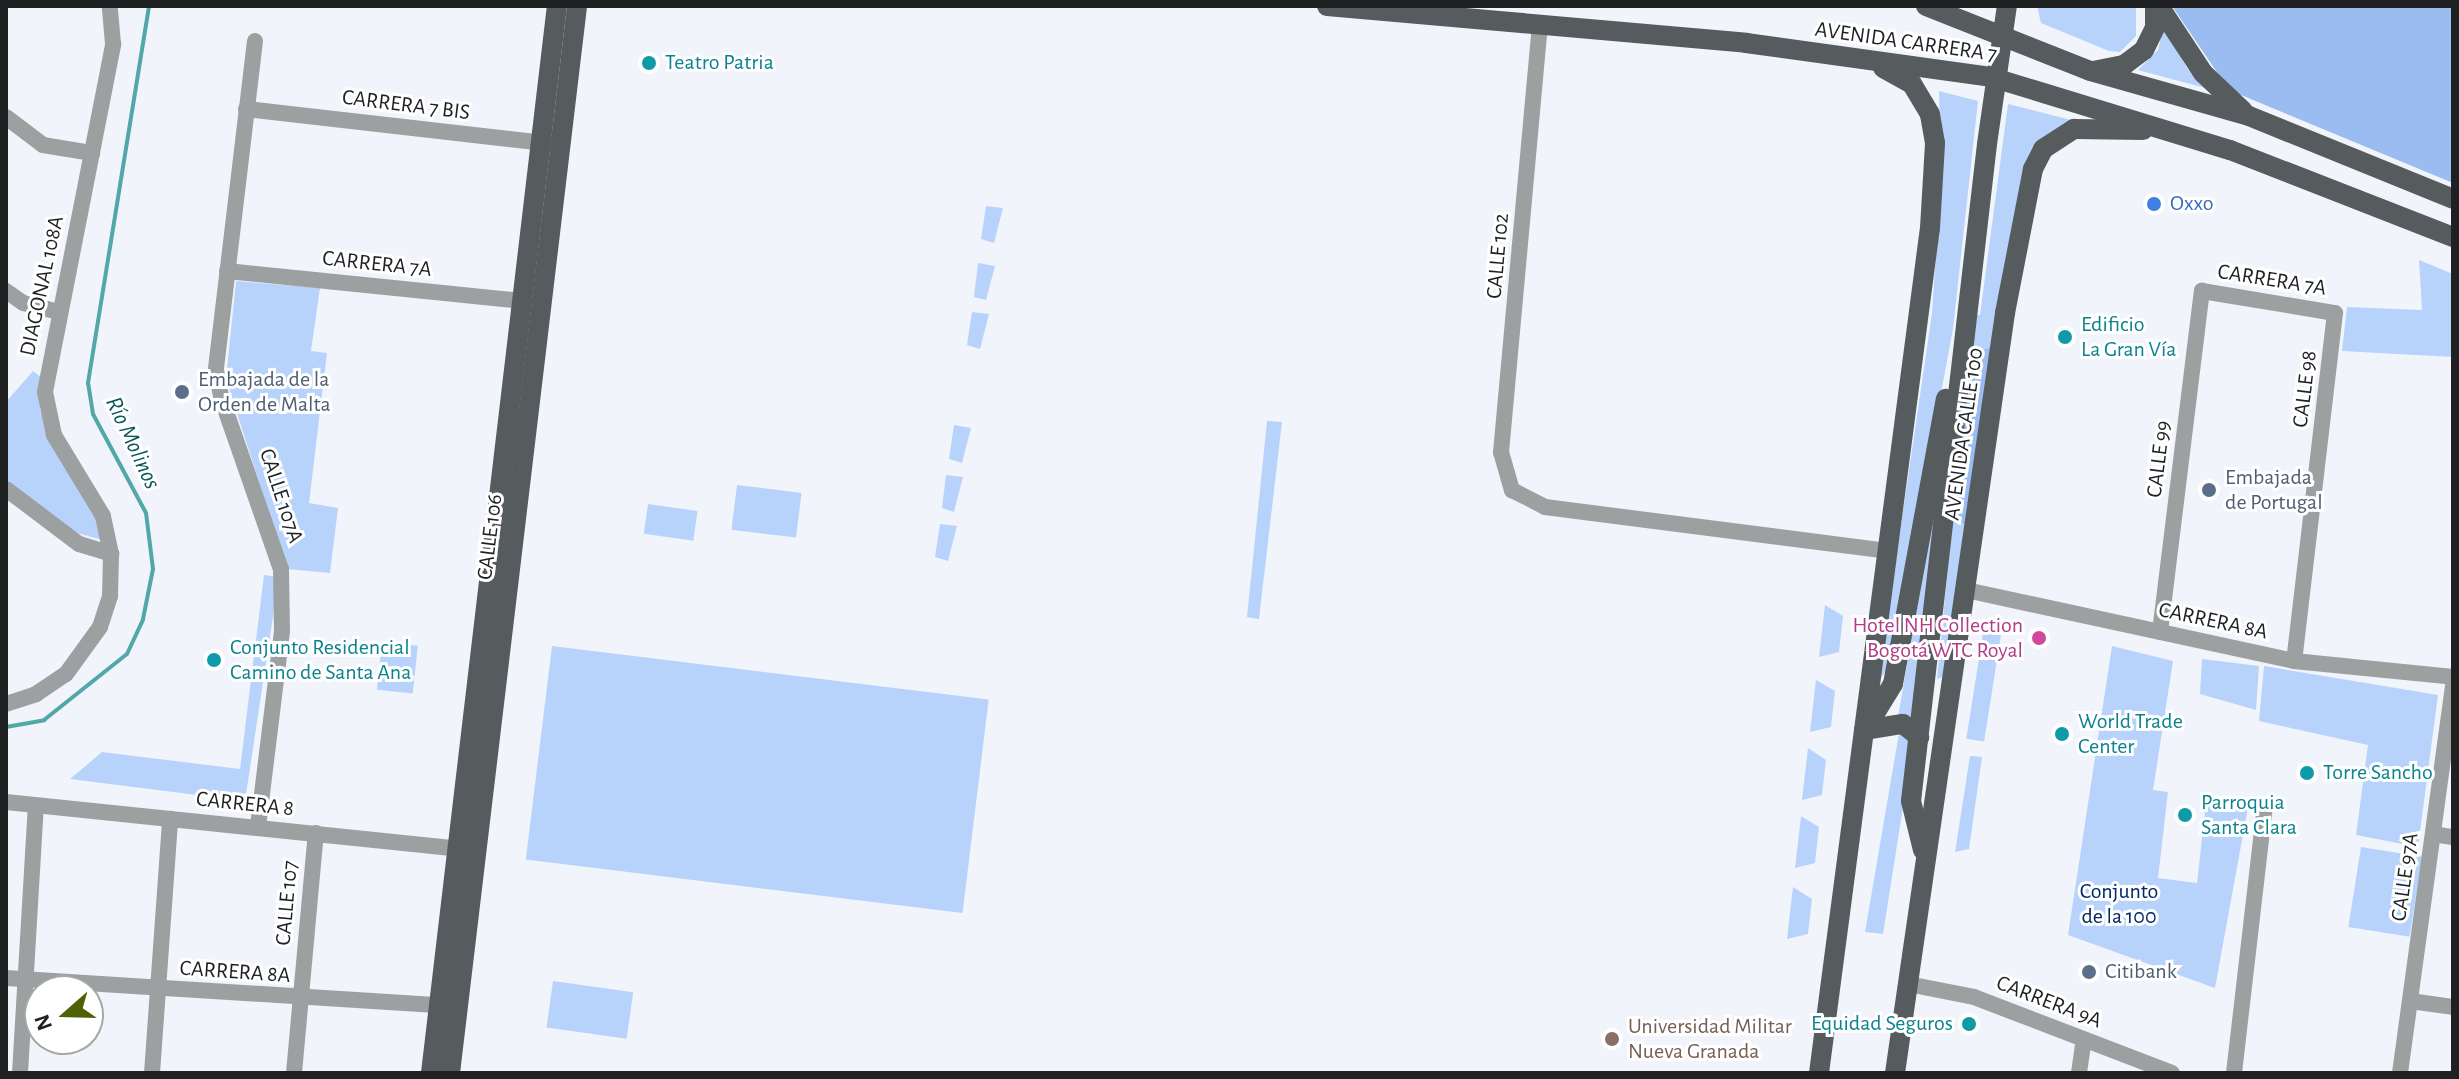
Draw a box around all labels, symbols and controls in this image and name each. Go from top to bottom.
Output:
street label: AVENIDA CARRERA 7 [1813,16,1999,68]
place label: Teatro Patria [665,50,774,76]
marker: Teatro Patria [640,54,658,72]
street label: CARRERA 7 BIS [341,84,471,126]
place label: Oxxo [2170,191,2214,217]
marker: Oxxo [2145,195,2163,213]
street label: CALLE 102 [1481,212,1515,300]
street label: DIAGONAL 108A [14,214,70,358]
street label: CARRERA 7A [321,245,433,283]
street label: CARRERA 7A [2216,258,2328,302]
place label: Edificio La Gran Vía [2081,311,2176,362]
marker: Edificio La Gran Vía [2056,328,2074,346]
street label: AVENIDA CALLE 100 [1939,346,1989,522]
street label: CALLE 98 [2287,349,2323,429]
place label: Embajada de la Orden de Malta [198,366,331,418]
marker: Embajada de la Orden de Malta [173,383,191,401]
water label: Río Molinos [98,392,166,494]
street label: CALLE 99 [2141,419,2177,499]
street label: CALLE 107A [253,445,309,547]
place label: Embajada de Portugal [2225,464,2323,516]
marker: Embajada de Portugal [2200,481,2218,499]
street label: CALLE 106 [472,493,508,581]
street label: CARRERA 8A [2156,597,2270,645]
place label: Hotel NH Collection Bogotá WTC Royal [1852,612,2023,664]
marker: Hotel NH Collection Bogotá WTC Royal [2030,629,2048,647]
place label: Conjunto Residencial Camino de Santa Ana [230,634,411,686]
marker: Conjunto Residencial Camino de Santa Ana [205,651,223,669]
place label: World Trade Center [2078,708,2183,760]
marker: World Trade Center [2053,725,2071,743]
place label: Torre Sancho [2323,760,2433,786]
marker: Torre Sancho [2298,764,2316,782]
street label: CARRERA 8 [195,786,295,822]
place label: Parroquia Santa Clara [2201,789,2297,840]
marker: Parroquia Santa Clara [2176,806,2194,824]
street label: CALLE 97A [2386,831,2424,923]
street label: CALLE 107 [270,859,304,947]
park label: Conjunto de la 100 [2080,878,2158,930]
street label: CARRERA 8A [179,955,291,989]
place label: Citibank [2105,959,2177,985]
marker: Citibank [2080,963,2098,981]
street label: CARRERA 9A [1993,970,2105,1034]
north arrow [24,975,104,1055]
place label: Equidad Seguros [1811,1011,1953,1037]
text: N [30,1012,56,1033]
place label: Universidad Militar Nueva Granada [1628,1013,1792,1064]
marker: Equidad Seguros [1960,1015,1978,1033]
marker: Universidad Militar Nueva Granada [1603,1030,1621,1048]

